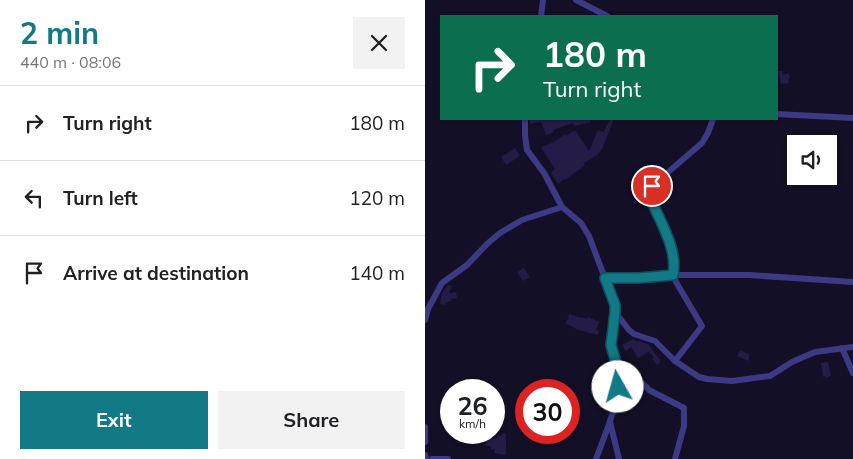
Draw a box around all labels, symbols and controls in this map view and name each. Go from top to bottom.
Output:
text: 2 min [20,14,99,52]
button: close [353,17,405,69]
text: 180 m [543,32,647,76]
icon: right [460,35,525,100]
text: 440 m · 08:06 [20,52,121,72]
text: Turn right [543,75,641,103]
icon: right [20,109,48,137]
text: Turn right [63,111,152,135]
text: 180 m [349,111,405,135]
map controls [787,135,837,185]
button: sound [787,135,837,185]
pin [631,165,673,207]
icon: arrive [638,172,666,200]
icon: left [20,184,48,212]
text: Turn left [63,186,138,210]
text: 120 m [349,186,405,210]
icon: arrive [20,259,48,287]
text: Arrive at destination [63,261,249,285]
text: 140 m [349,261,405,285]
position arrow [591,360,643,412]
speed limit sign: 30 [515,379,580,444]
text: 26 [457,390,488,421]
button: Exit [20,391,208,449]
button: Share [218,391,405,449]
text: km/h [459,416,486,431]

